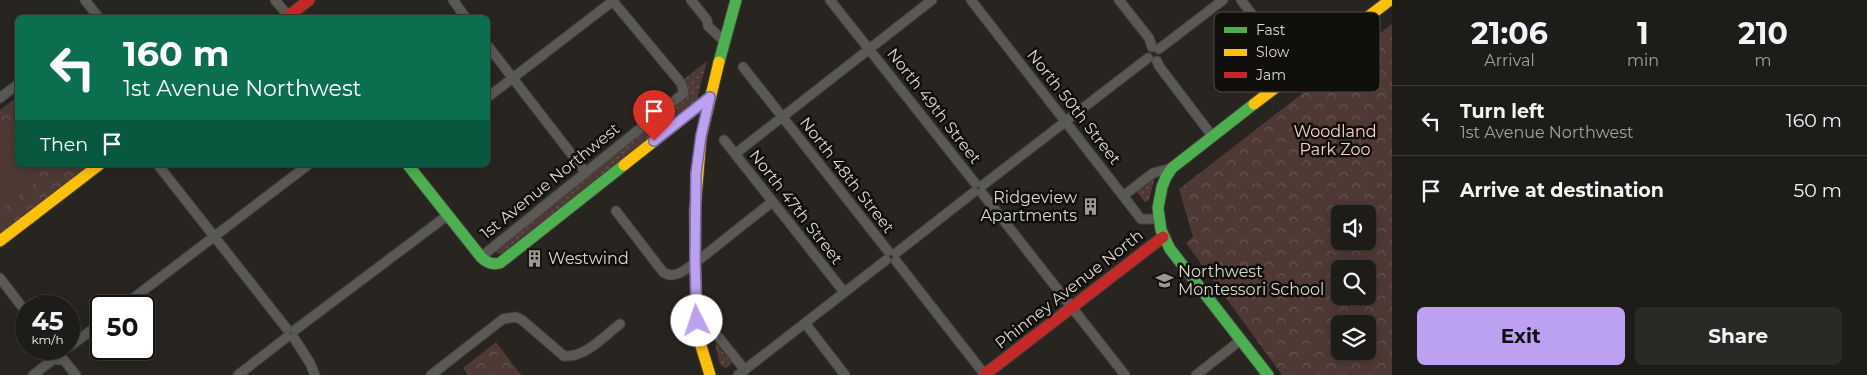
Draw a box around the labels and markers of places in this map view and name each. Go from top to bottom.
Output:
pin [633,90,675,141]
place label: Ridgeview Apartments [980,188,1077,225]
building icon: Ridgeview Apartments [1081,196,1101,216]
building icon: Westwind [524,248,544,268]
place label: Westwind [548,249,629,268]
place label: Northwest Montessori School [1178,262,1324,299]
school or university icon: Northwest Montessori School [1154,270,1174,290]

